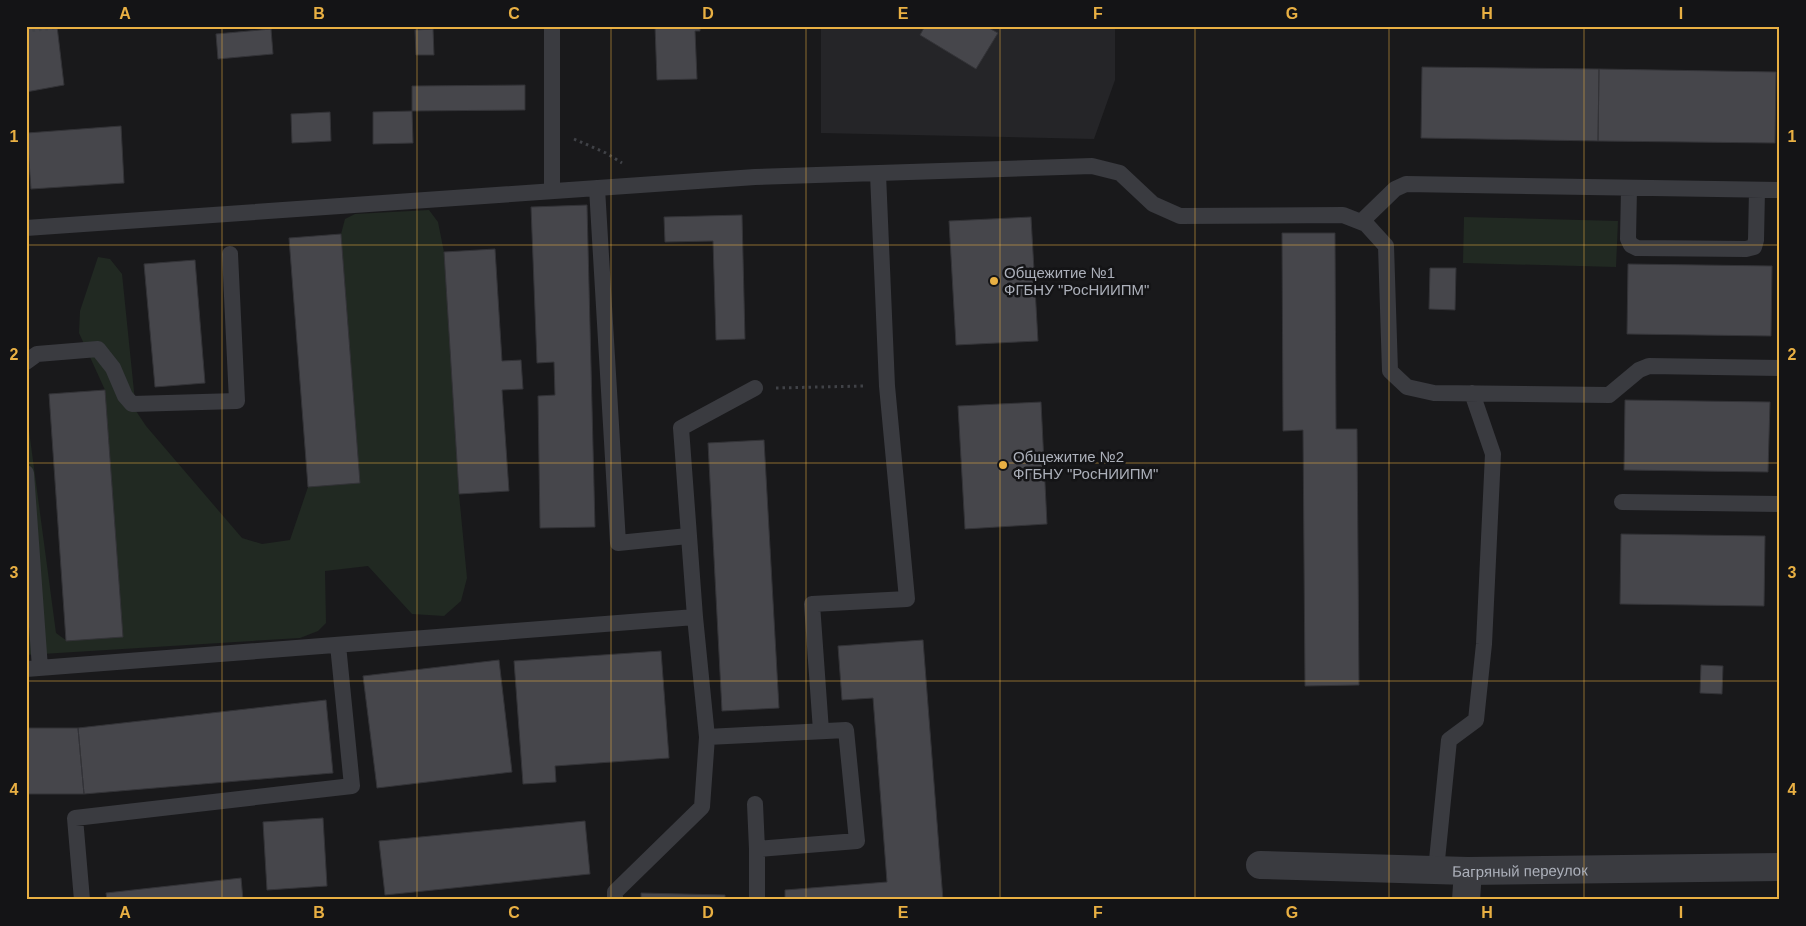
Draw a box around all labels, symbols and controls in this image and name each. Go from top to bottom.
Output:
text: A [119,5,131,22]
text: B [313,5,325,22]
text: C [508,5,520,22]
text: D [702,5,714,22]
text: E [898,5,909,22]
text: F [1093,5,1103,22]
text: G [1286,5,1298,22]
text: H [1481,5,1493,22]
text: I [1679,5,1683,22]
text: 1 [10,128,19,145]
text: 1 [1788,128,1797,145]
place label: Общежитие №1 ФГБНУ "РосНИИПМ" [1004,264,1149,298]
marker: Общежитие №1 ФГБНУ "РосНИИПМ" [988,275,1000,287]
text: 2 [10,346,19,363]
text: 2 [1788,346,1797,363]
place label: Общежитие №2 ФГБНУ "РосНИИПМ" [1013,448,1158,482]
marker: Общежитие №2 ФГБНУ "РосНИИПМ" [997,459,1009,471]
text: 3 [10,564,19,581]
text: 3 [1788,564,1797,581]
text: 4 [10,781,19,798]
text: 4 [1788,781,1797,798]
street label: Багряный переулок [1452,861,1588,880]
text: A [119,904,131,921]
text: B [313,904,325,921]
text: C [508,904,520,921]
text: D [702,904,714,921]
text: E [898,904,909,921]
text: F [1093,904,1103,921]
text: G [1286,904,1298,921]
text: H [1481,904,1493,921]
text: I [1679,904,1683,921]

